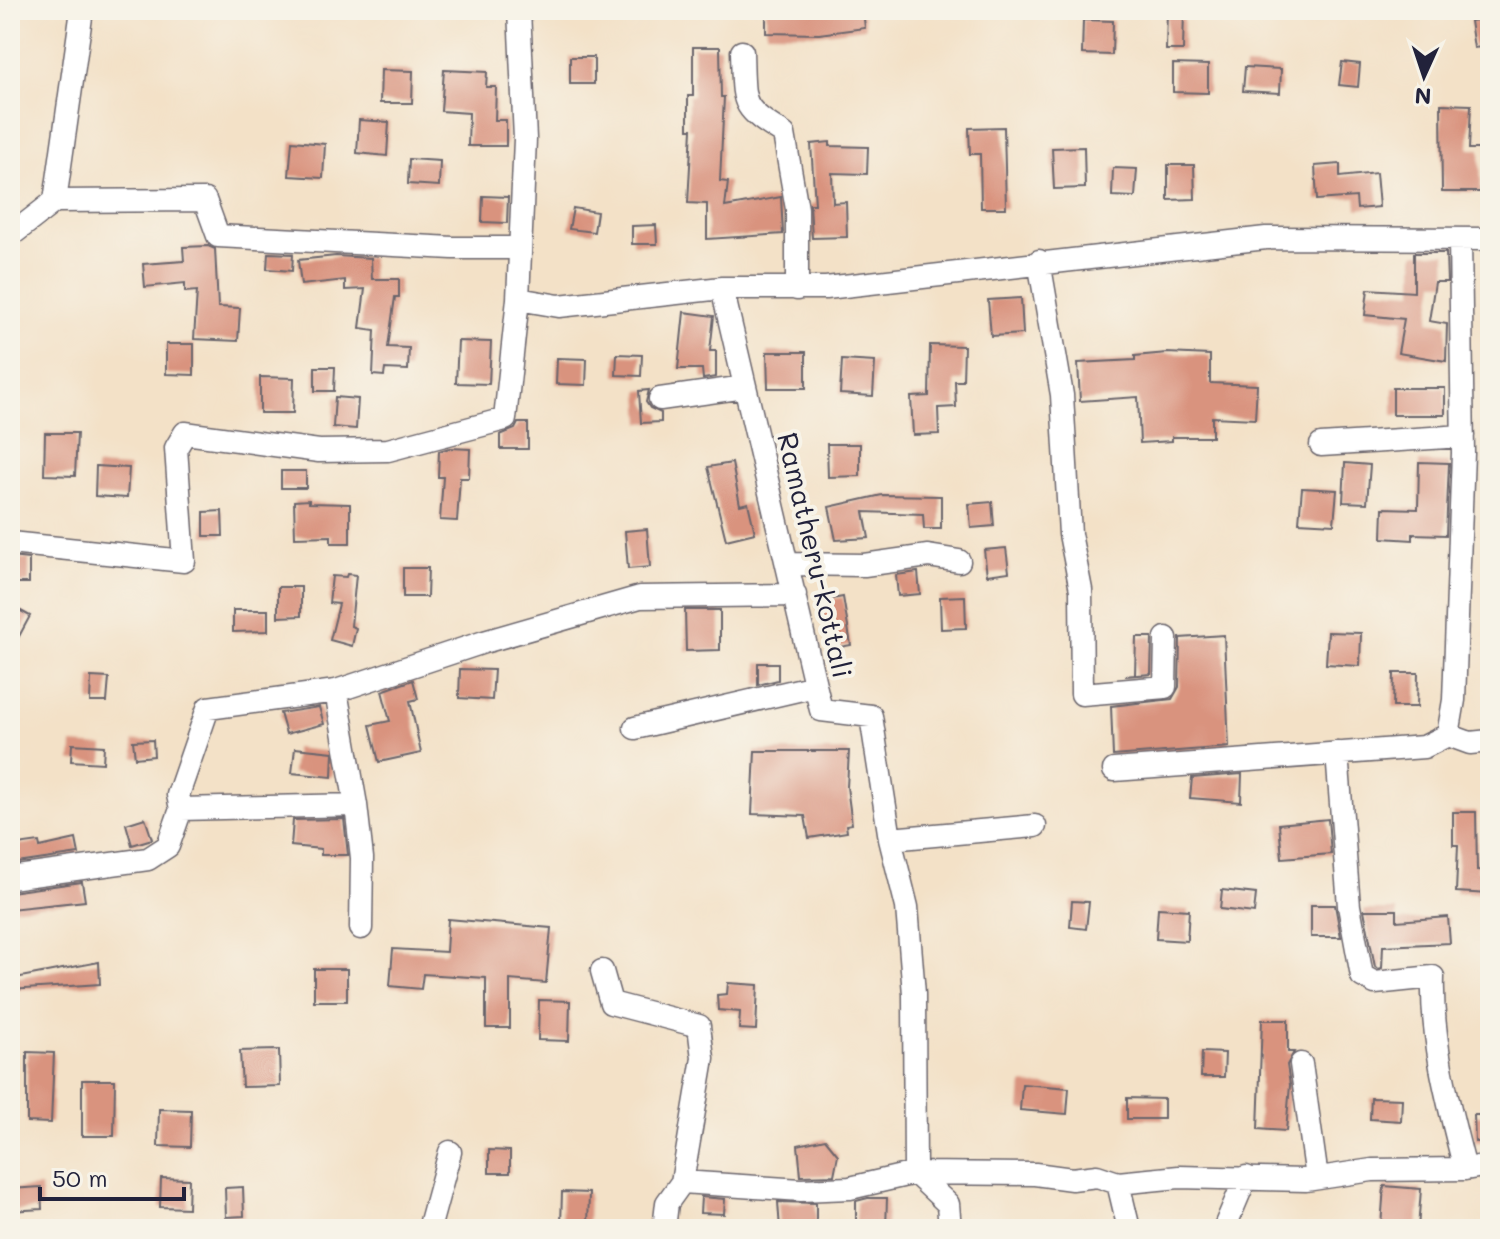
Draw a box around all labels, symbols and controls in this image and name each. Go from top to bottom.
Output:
north arrow [1384,36,1464,116]
text: N [1414,82,1432,111]
street label: Ramatheru-kottali [770,429,862,681]
scale bar [40,1151,184,1201]
text: 50 m [52,1162,108,1193]

